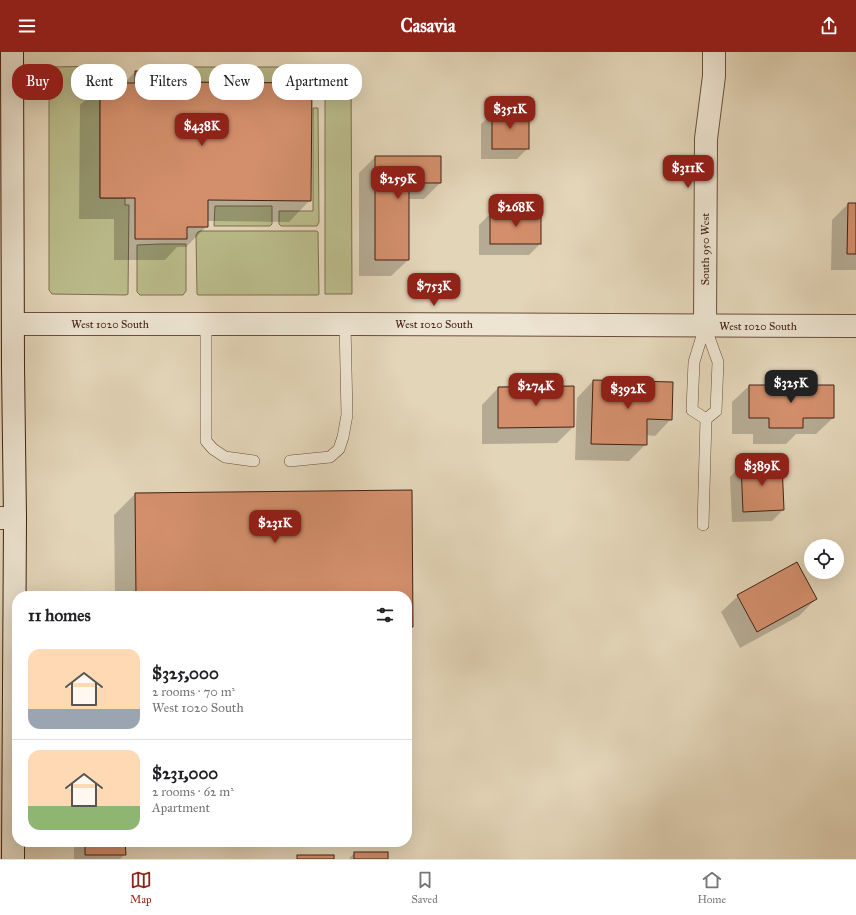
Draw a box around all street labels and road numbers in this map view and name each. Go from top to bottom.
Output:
street label: South 950 West [699,213,712,285]
street label: West 1020 South [71,318,149,331]
street label: West 1020 South [395,318,473,331]
street label: West 1020 South [719,320,797,333]

